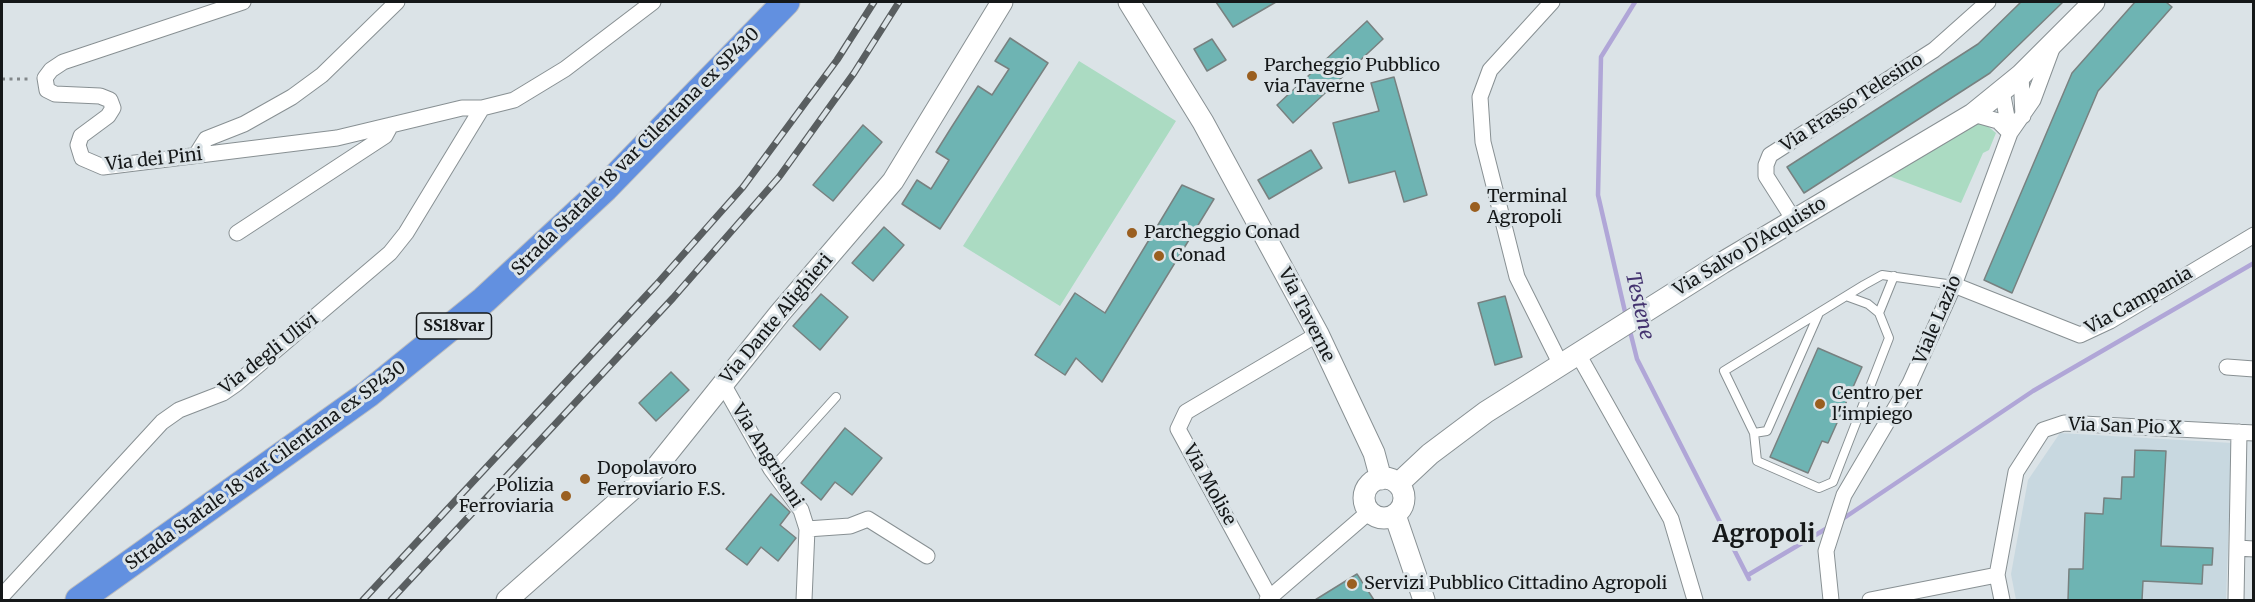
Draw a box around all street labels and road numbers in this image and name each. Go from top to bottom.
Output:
street label: Strada Statale 18 var Cilentana ex SP430 [508,24,764,280]
street label: Via Frasso Telesino [1777,49,1927,157]
street label: Via dei Pini [105,144,203,176]
street label: Via Salvo D'Acquisto [1670,193,1830,301]
street label: Via Dante Alighieri [716,250,838,388]
street label: Via Campania [2082,263,2196,339]
street label: Via Taverne [1273,265,1339,365]
street label: Viale Lazio [1910,272,1966,368]
street label: Via degli Ulivi [215,309,323,399]
road number: SS18var [416,313,492,339]
street label: Strada Statale 18 var Cilentana ex SP430 [121,357,411,575]
street label: Via Angrisani [727,400,807,512]
street label: Via San Pio X [2068,414,2182,440]
street label: Via Molise [1178,441,1240,529]

